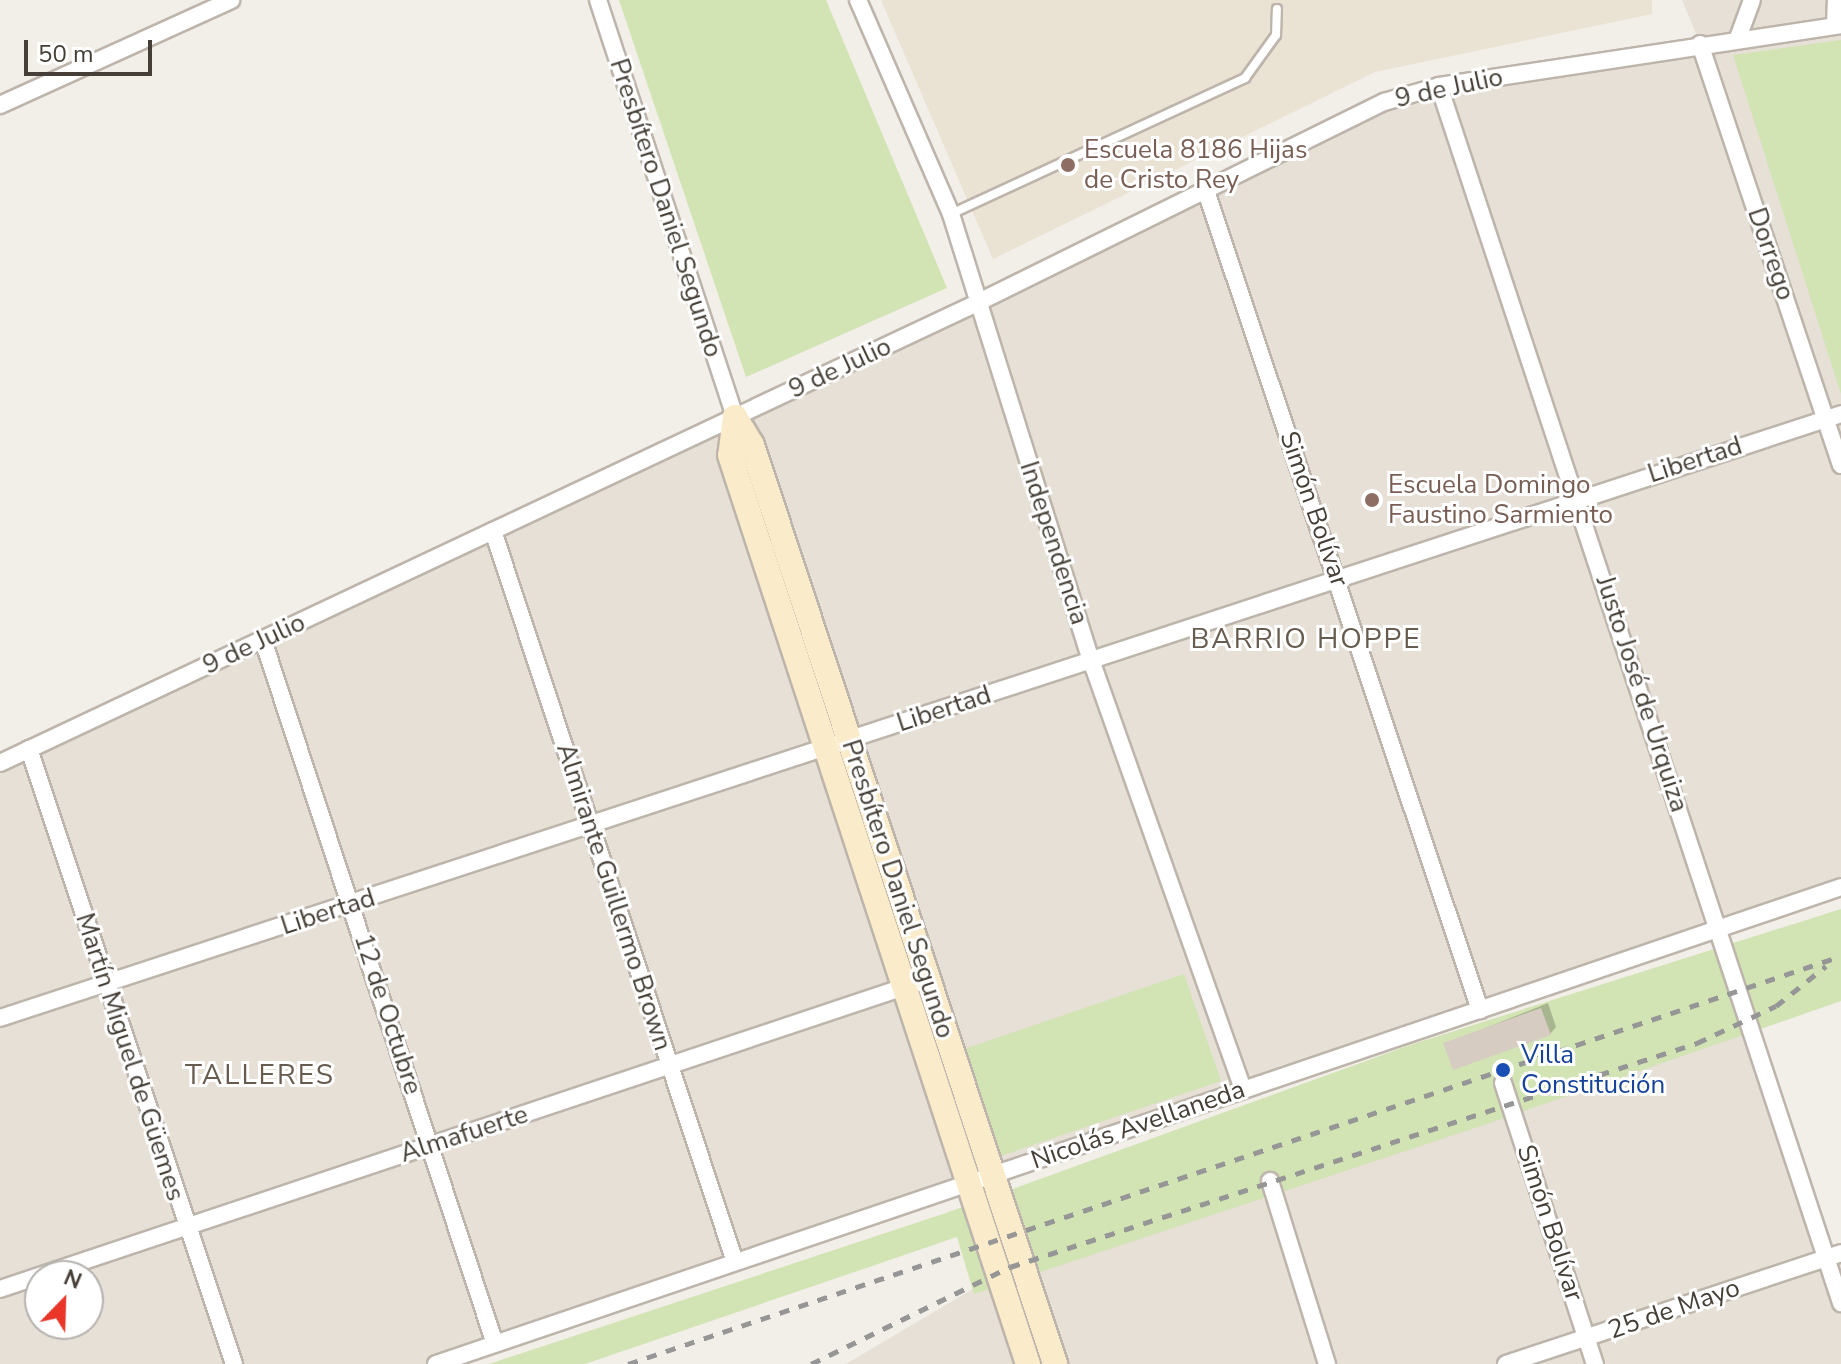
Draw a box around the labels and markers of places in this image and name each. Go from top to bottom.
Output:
place label: Escuela 8186 Hijas de Cristo Rey [1084,134,1307,196]
marker: Escuela 8186 Hijas de Cristo Rey [1059,156,1077,174]
place label: Escuela Domingo Faustino Sarmiento [1388,469,1613,530]
marker: Escuela Domingo Faustino Sarmiento [1363,491,1381,509]
place label: Villa Constitución [1521,1039,1665,1100]
marker: Villa Constitución [1492,1059,1514,1081]

